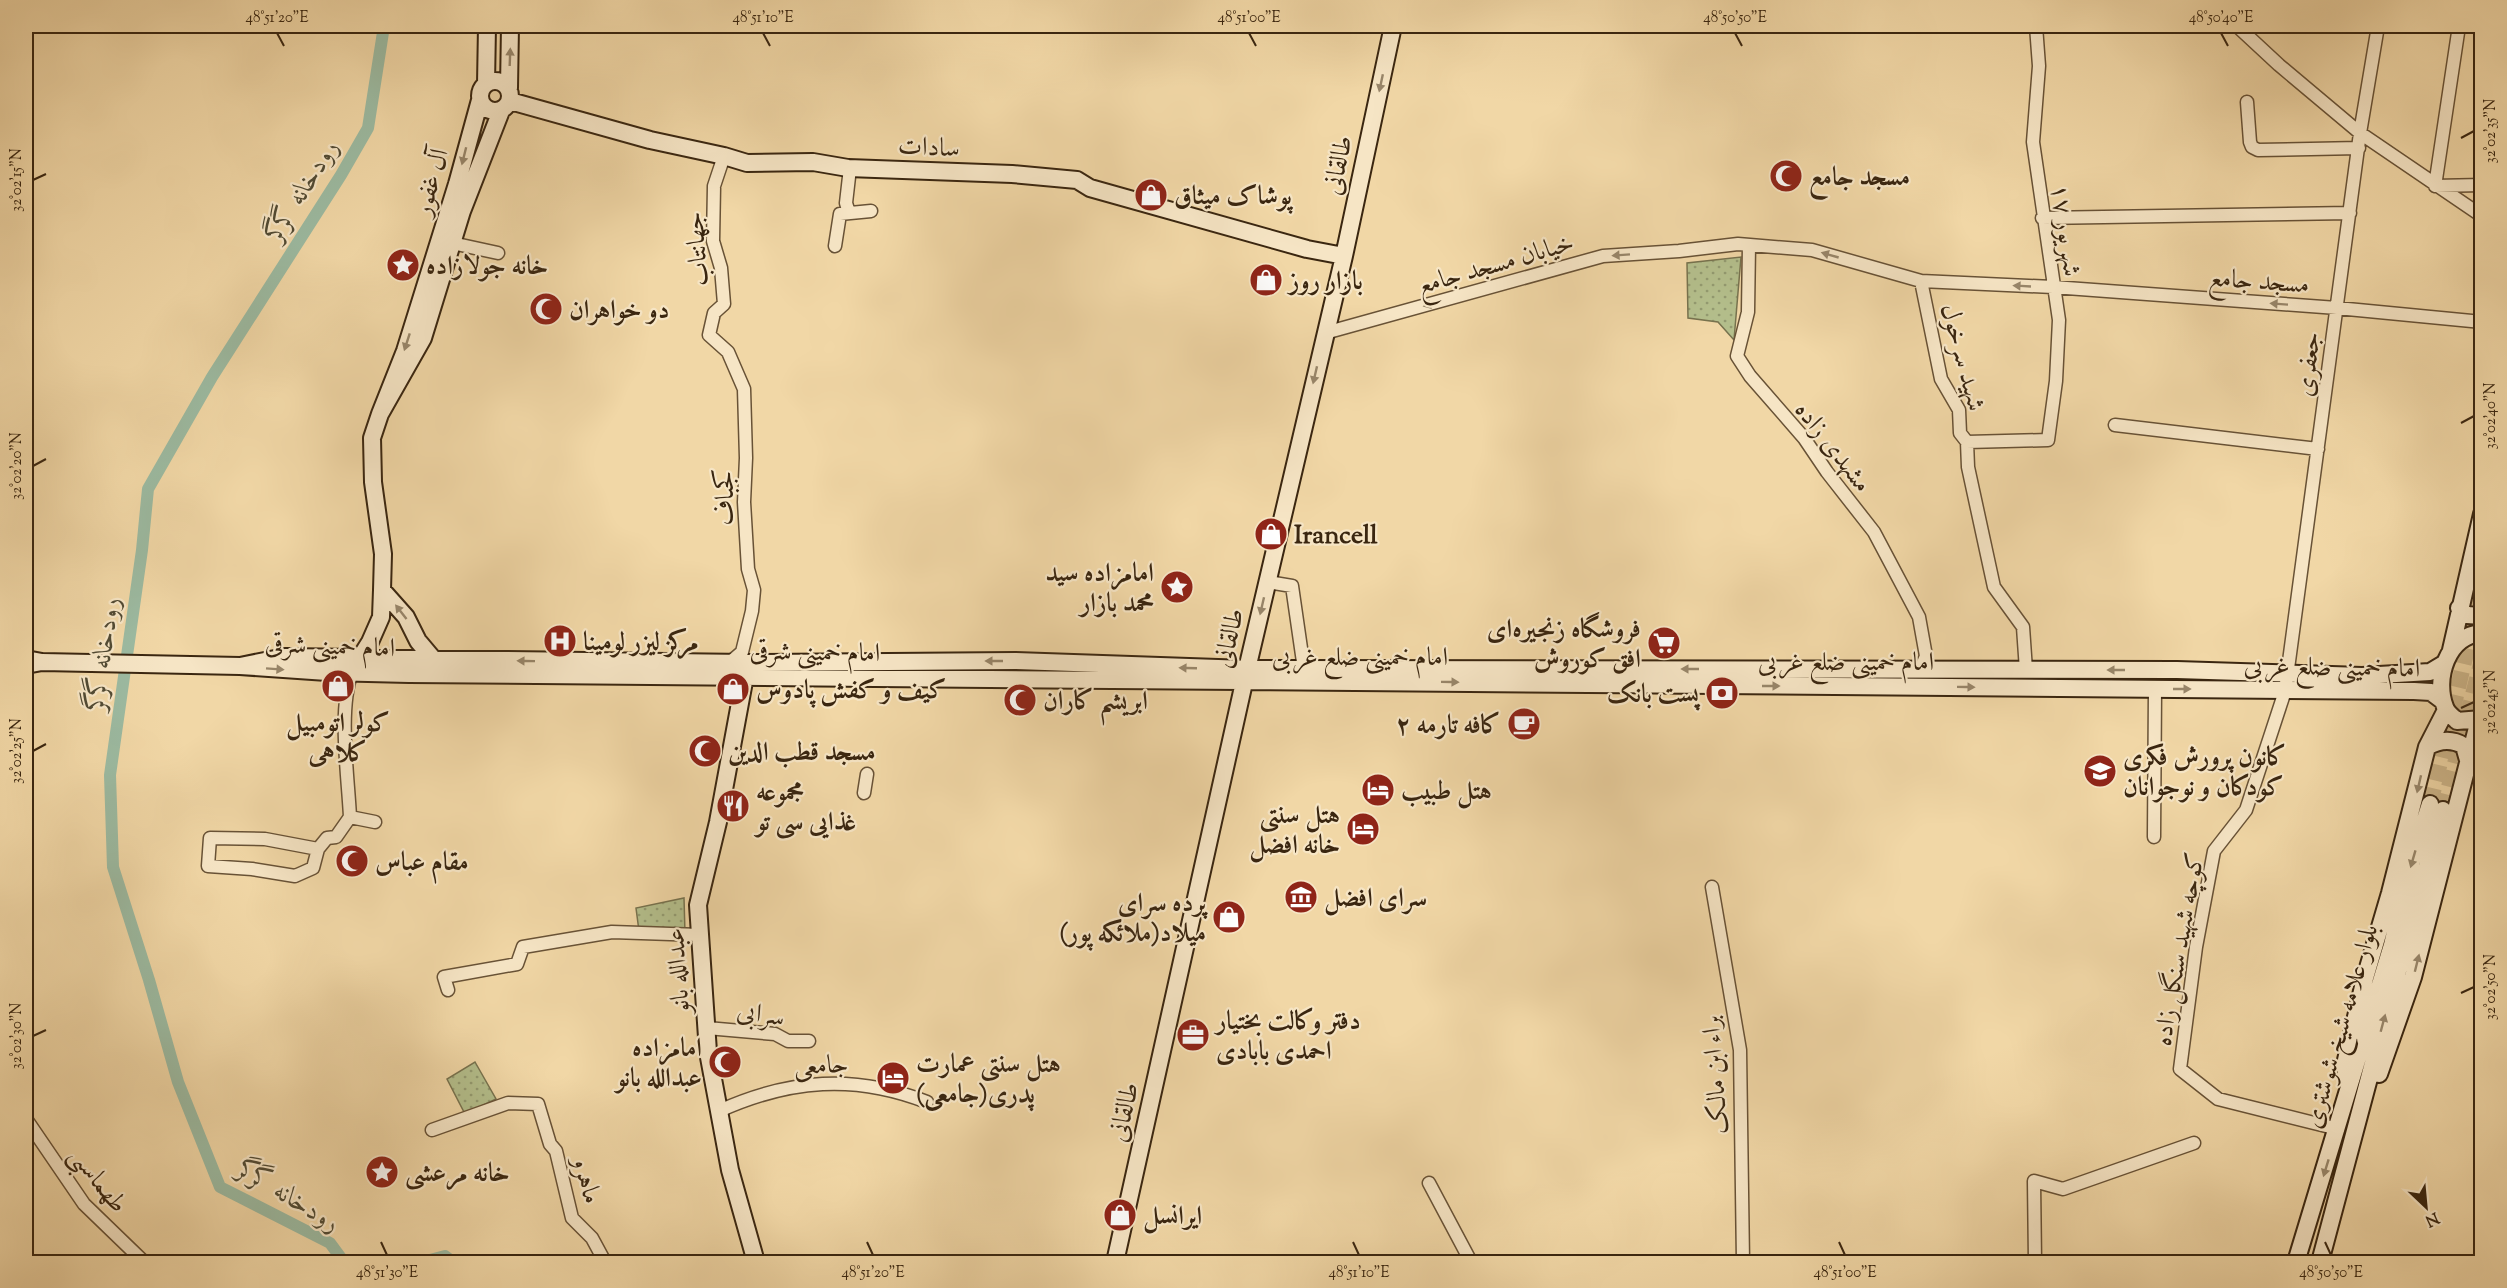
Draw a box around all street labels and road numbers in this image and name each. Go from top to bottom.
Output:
street label: سادات [897,128,961,169]
street label: طالقانی [1315,132,1364,199]
street label: آل غفور [404,142,460,224]
street label: ۱۷ شهریور [2040,182,2089,279]
street label: جهانتاب [677,210,720,288]
street label: خیابان مسجد جامع [1413,225,1579,308]
street label: مسجد جامع [2207,261,2311,307]
street label: شهید سرخول [1929,300,1994,416]
street label: جعفری [2287,330,2332,399]
street label: مشهدی زاده [1785,394,1880,501]
street label: کجباف [708,468,745,526]
street label: طالقانی [1206,605,1255,672]
street label: امام خمینی شرقی [264,627,396,670]
street label: امام خمینی شرقی [749,634,881,675]
street label: امام خمینی ضلع غربی [1272,640,1448,680]
street label: امام خمینی ضلع غربی [1758,645,1934,685]
street label: امام خمینی ضلع غربی [2243,648,2421,692]
street label: کوچه شهید سنگل زاده [2145,850,2216,1049]
street label: بلوار علامه شیخ شوشتری [2296,920,2392,1134]
street label: عبدالله بانو [658,927,701,1018]
street label: سرابی [734,993,787,1038]
street label: براء ابن مالک [1694,1014,1739,1135]
street label: جامعی [793,1047,849,1086]
street label: طالقانی [1101,1079,1150,1146]
street label: طهماسبی [59,1139,136,1222]
street label: ماهرو [561,1150,610,1208]

